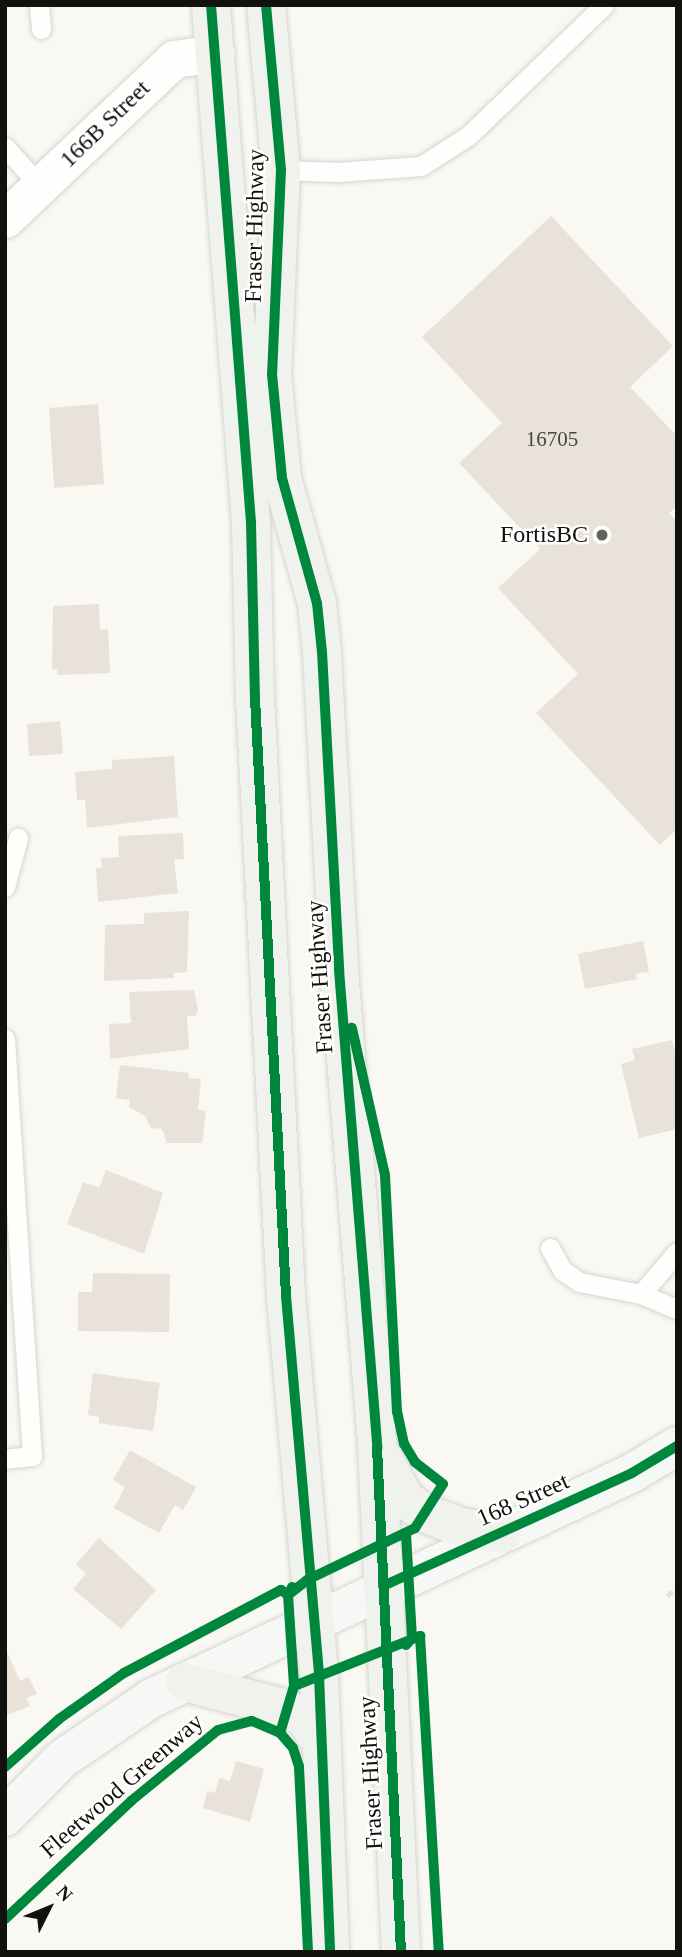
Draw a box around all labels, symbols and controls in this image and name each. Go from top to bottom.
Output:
street label: 166B Street [54,74,156,174]
street label: Fraser Highway [239,149,271,303]
house number: 16705 [526,426,578,452]
place label: FortisBC [500,521,588,549]
marker: FortisBC [594,527,610,543]
street label: Fraser Highway [300,899,340,1055]
street label: 168 Street [472,1467,574,1533]
street label: Fraser Highway [353,1695,389,1851]
street label: Fleetwood Greenway [35,1708,209,1864]
north arrow [14,1873,84,1943]
text: N [52,1881,77,1906]

